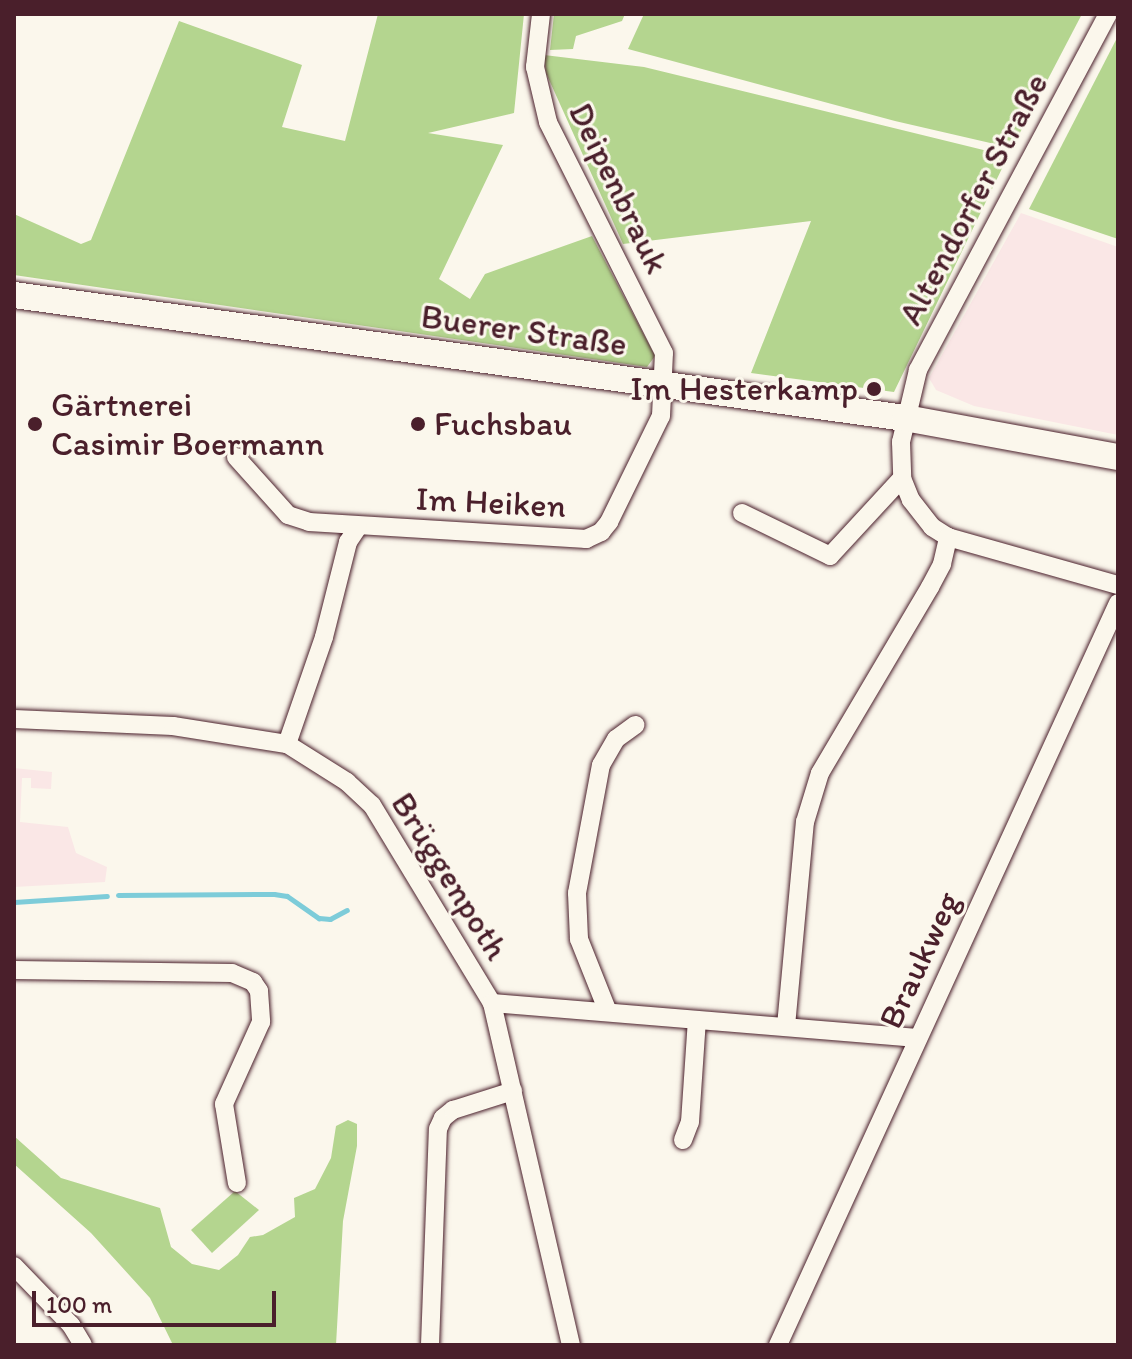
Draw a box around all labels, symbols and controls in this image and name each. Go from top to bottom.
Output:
street label: Altendorfer Straße [890,67,1056,331]
street label: Deipenbrauk [560,96,678,280]
street label: Buerer Straße [419,295,629,365]
place label: Im Hesterkamp [631,369,858,409]
marker: Im Hesterkamp [865,380,883,398]
place label: Gärtnerei Casimir Boermann [51,384,324,464]
place label: Fuchsbau [434,404,572,444]
marker: Gärtnerei Casimir Boermann [26,415,44,433]
marker: Fuchsbau [409,415,427,433]
street label: Im Heiken [415,478,567,526]
street label: Brüggenpoth [382,785,518,967]
street label: Braukweg [870,885,968,1035]
scale bar [36,1275,280,1325]
text: 100 m [46,1290,112,1319]

